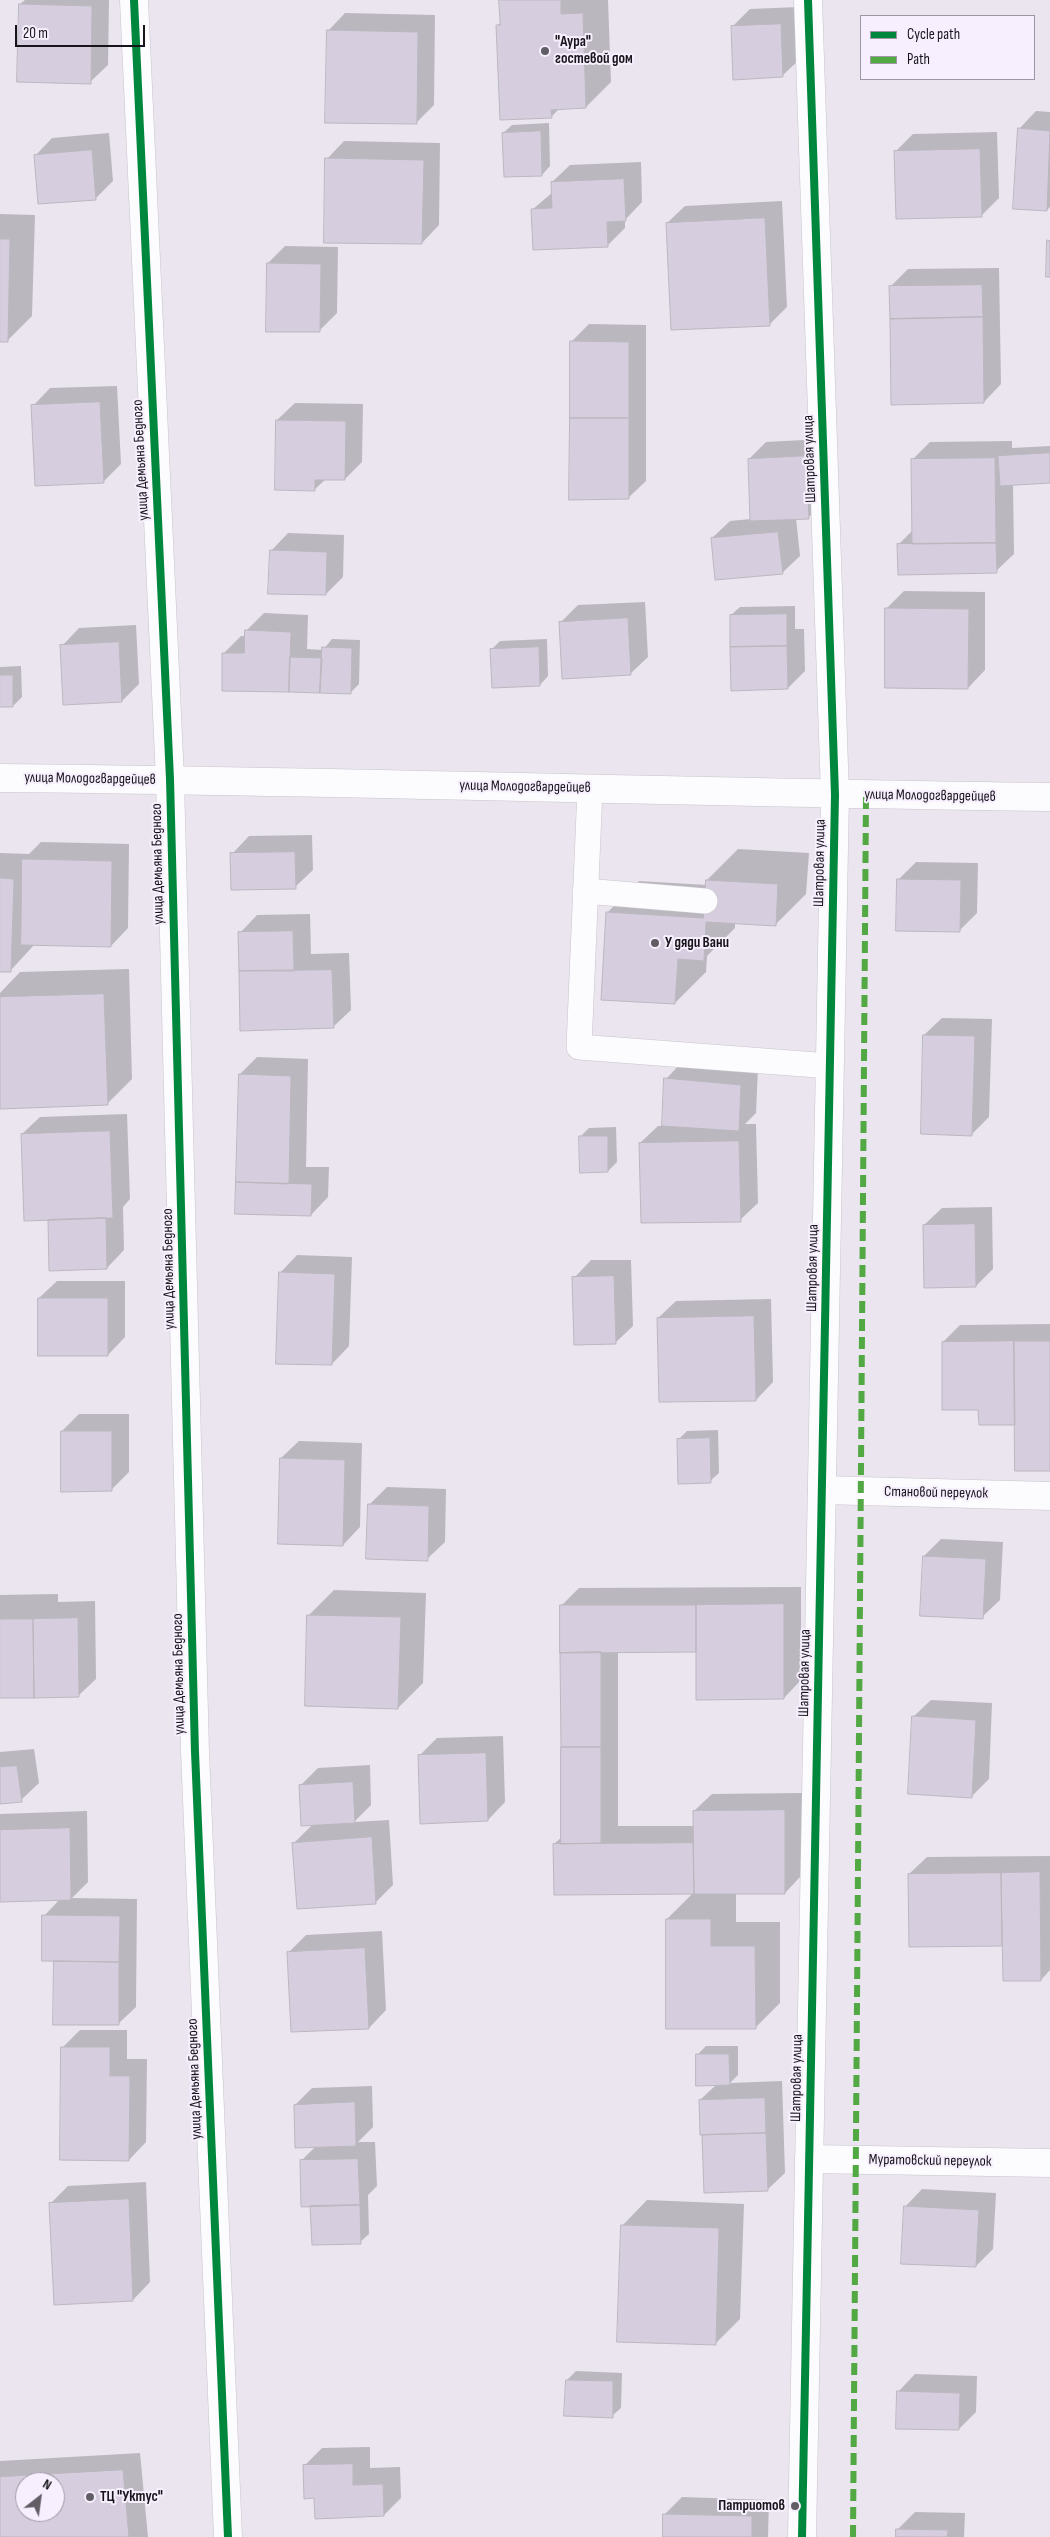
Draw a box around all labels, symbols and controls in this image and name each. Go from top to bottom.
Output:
scale bar [18,15,148,47]
legend [860,15,1035,80]
text: 20 m [23,24,48,43]
text: Cycle path [907,25,960,44]
place label: "Аура" гостевой дом [555,33,633,68]
marker: "Аура" гостевой дом [539,45,551,57]
text: Path [907,50,930,69]
street label: улица Демьяна Бедного [129,399,153,521]
street label: Шатровая улица [799,415,821,503]
street label: улица Молодогвардейцев [24,769,156,789]
street label: улица Молодогвардейцев [459,777,591,797]
street label: улица Молодогвардейцев [864,786,996,806]
street label: улица Демьяна Бедного [148,803,168,925]
street label: Шатровая улица [810,819,830,907]
place label: У дяди Вани [665,934,729,952]
marker: У дяди Вани [649,937,661,949]
street label: улица Демьяна Бедного [159,1208,179,1330]
street label: Шатровая улица [803,1224,823,1312]
street label: Становой переулок [884,1483,988,1503]
street label: улица Демьяна Бедного [169,1613,189,1735]
street label: Шатровая улица [795,1629,815,1717]
street label: улица Демьяна Бедного [184,2018,206,2140]
street label: Шатровая улица [787,2034,807,2122]
street label: Муратовский переулок [868,2151,992,2171]
north arrow [15,2472,65,2522]
text: N [40,2475,55,2494]
place label: ТЦ "Уктус" [100,2488,163,2506]
marker: ТЦ "Уктус" [84,2491,96,2503]
place label: Патриотов [718,2497,785,2515]
marker: Патриотов [789,2500,801,2512]

